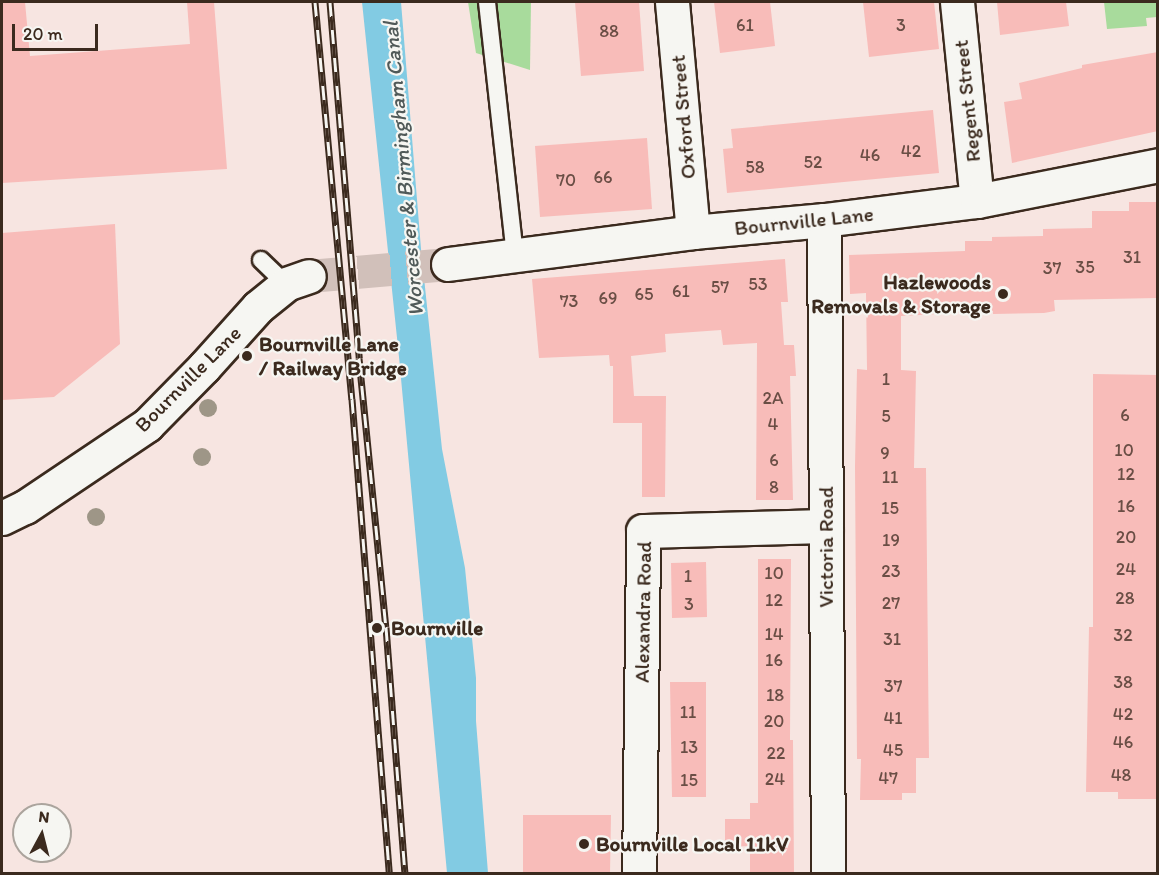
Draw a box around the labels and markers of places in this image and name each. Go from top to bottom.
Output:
place label: Hazlewoods Removals & Storage [812,269,991,319]
marker: Hazlewoods Removals & Storage [996,287,1010,301]
place label: Bournville Lane / Railway Bridge [259,331,407,381]
marker: Bournville Lane / Railway Bridge [240,349,254,363]
place label: Bournville [391,615,483,641]
marker: Bournville [368,619,386,637]
place label: Bournville Local 11kV [596,831,788,857]
marker: Bournville Local 11kV [577,837,591,851]

